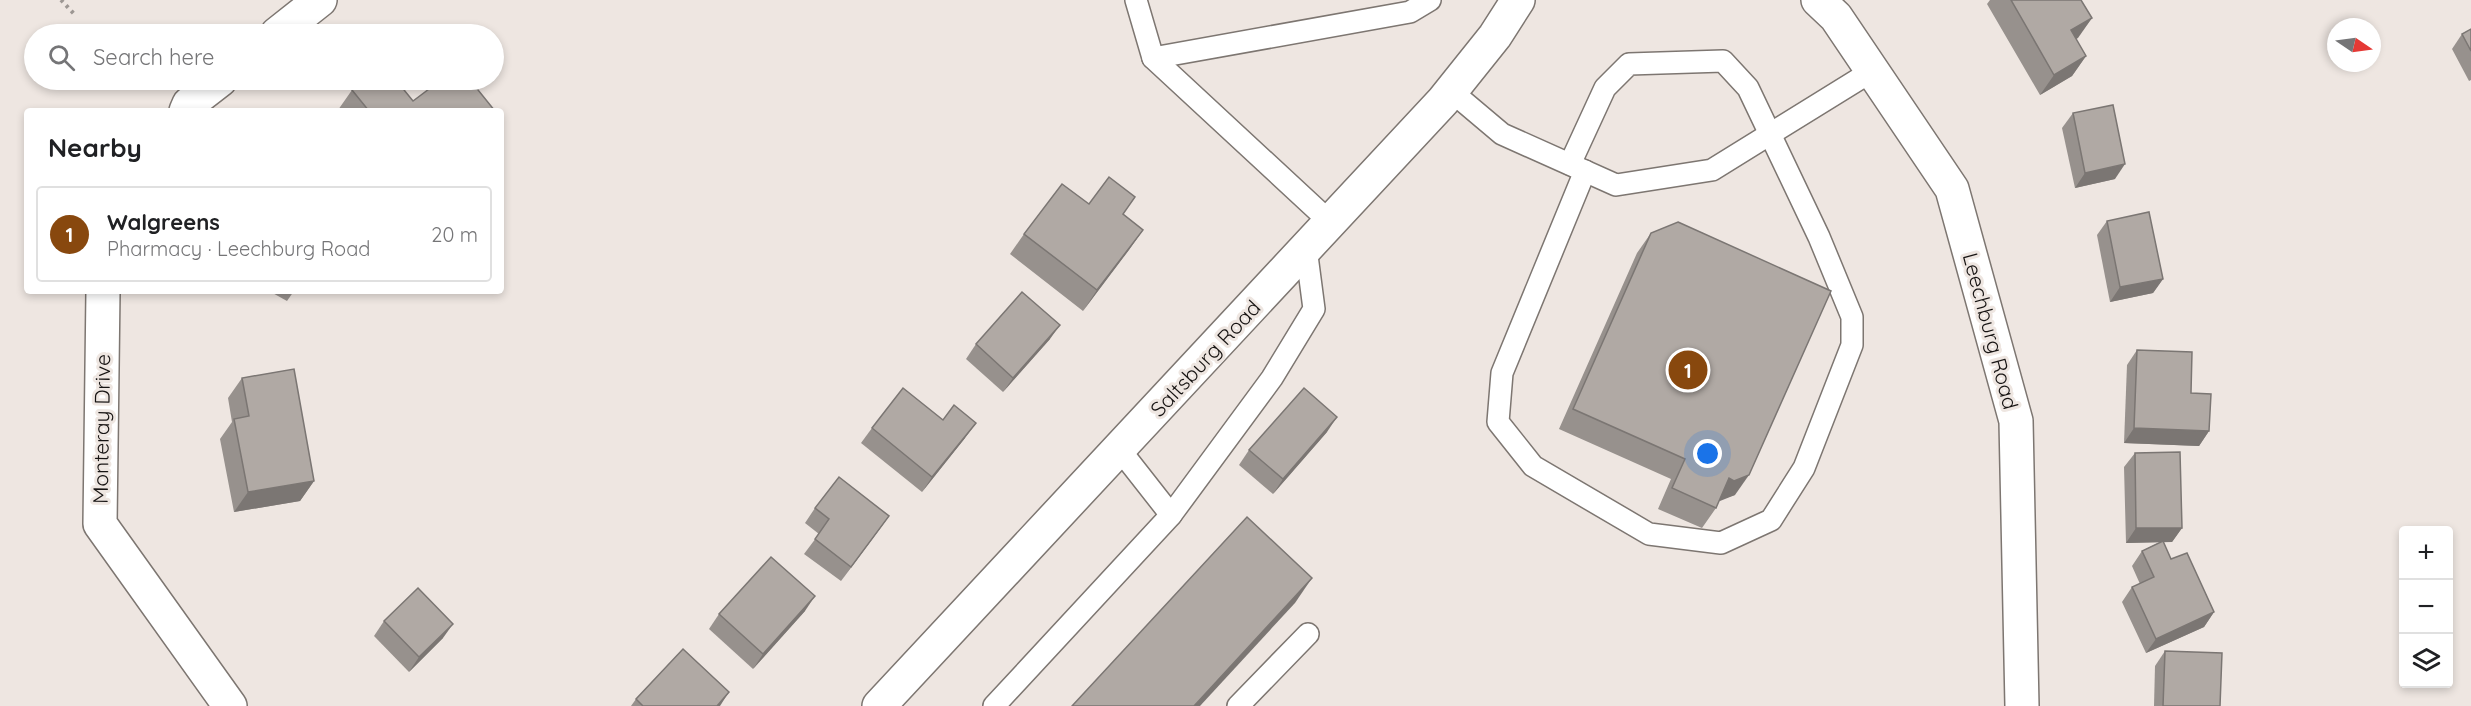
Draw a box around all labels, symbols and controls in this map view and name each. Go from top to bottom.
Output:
north arrow [2327,18,2381,72]
search box [24,24,504,90]
icon: search [45,41,78,74]
text: Search here [93,43,214,71]
text: Nearby [48,131,142,164]
text: Walgreens [107,208,220,236]
text: 1 [66,222,73,247]
text: 20 m [431,222,478,247]
text: Pharmacy · Leechburg Road [107,236,370,261]
street label: Leechburg Road [1958,250,2024,412]
street label: Saltsburg Road [1144,294,1266,422]
pin: 1 [1668,348,1708,392]
street label: Monteray Drive [87,354,115,504]
your location [1693,439,1722,468]
map controls [2399,526,2453,688]
button: + [2399,526,2453,580]
button: − [2399,580,2453,634]
button: layers [2399,634,2453,688]

